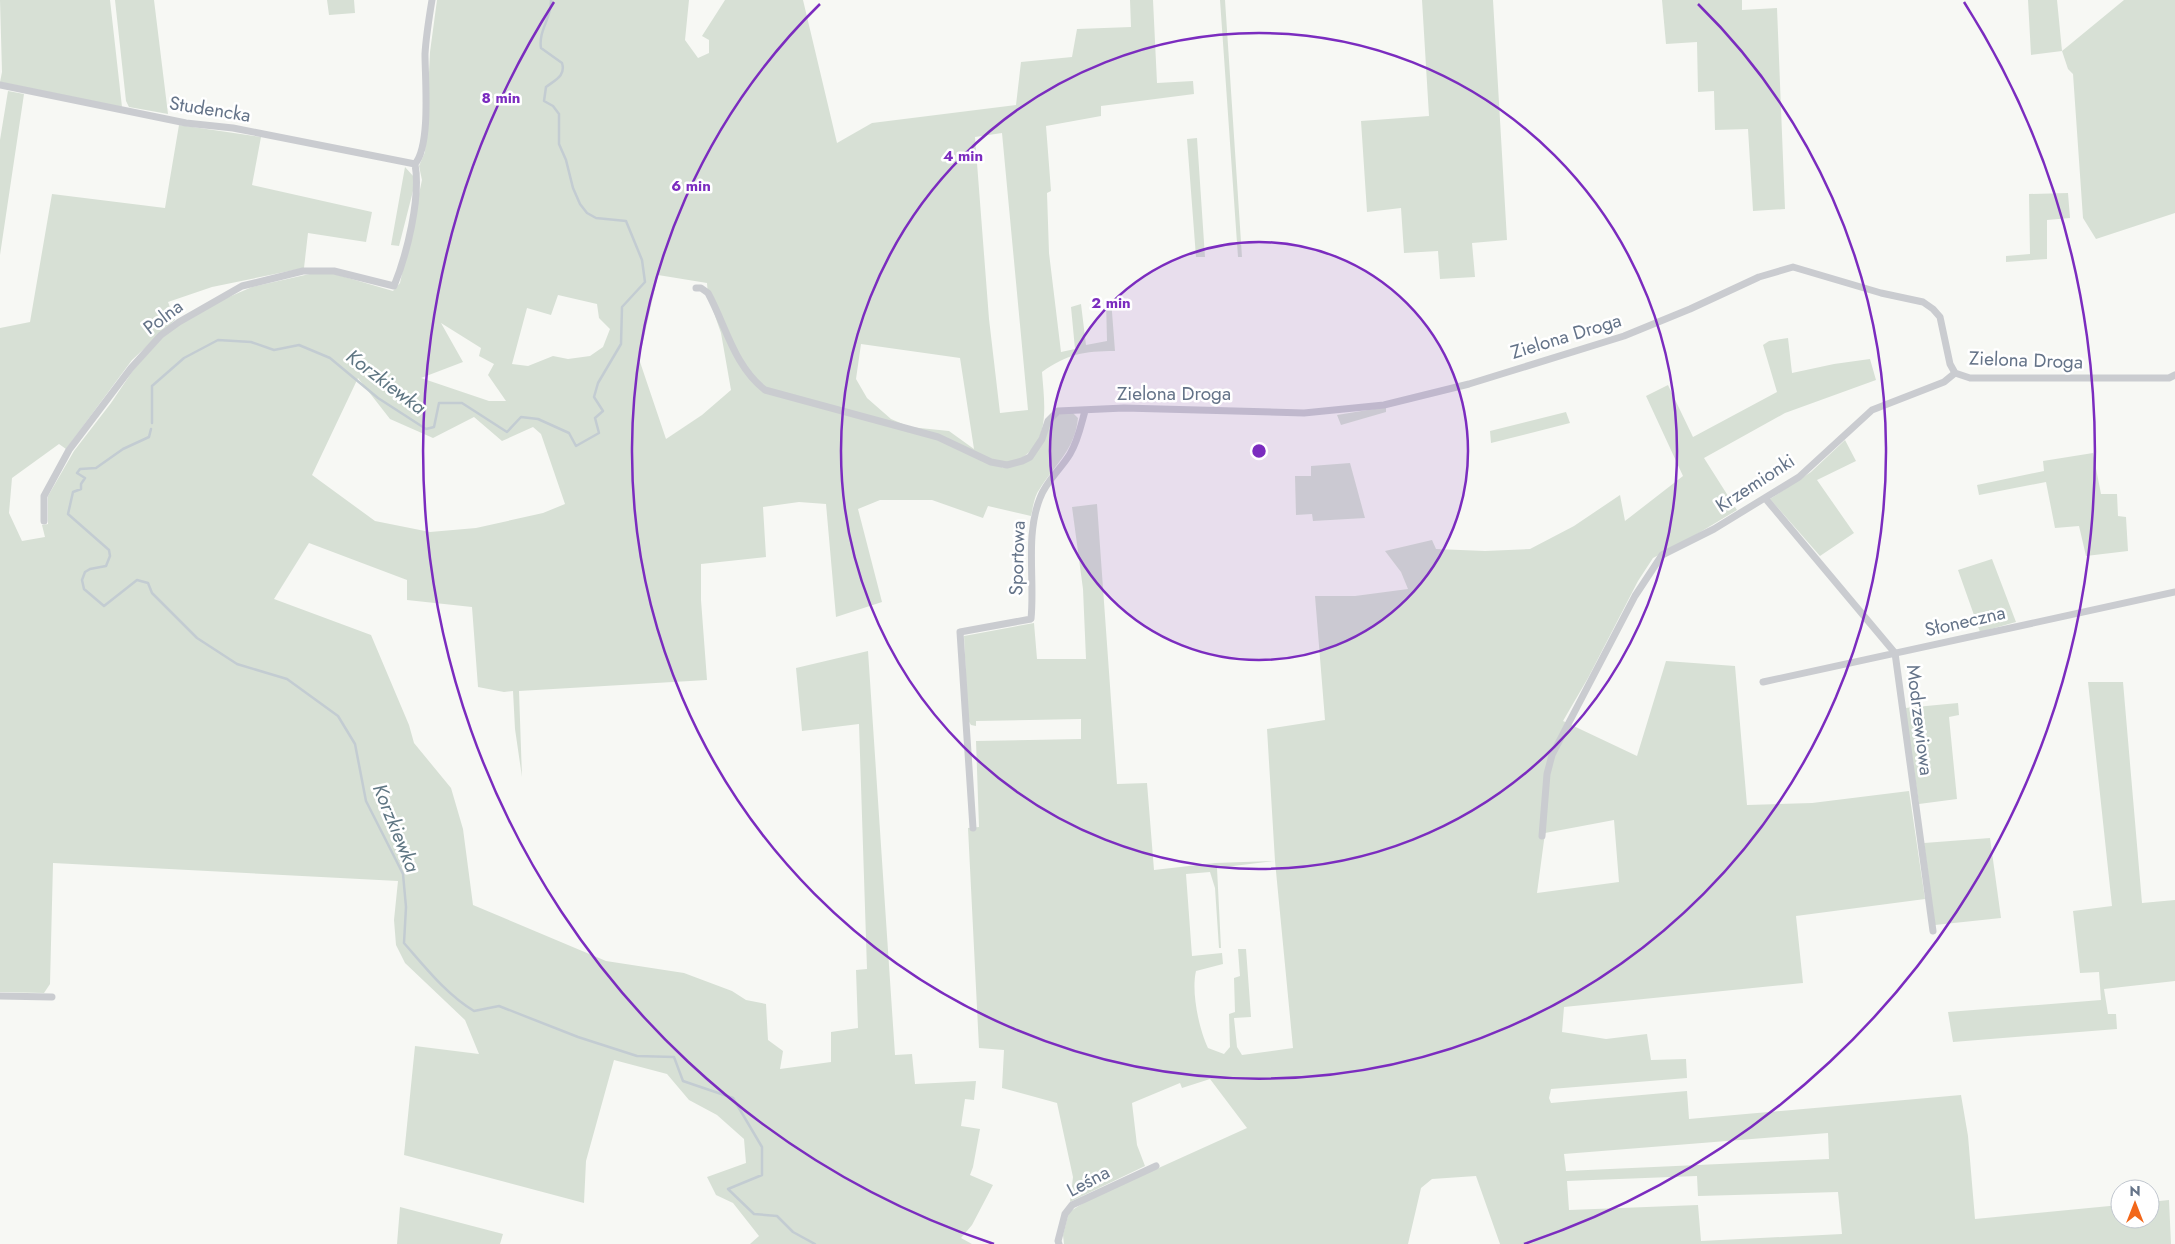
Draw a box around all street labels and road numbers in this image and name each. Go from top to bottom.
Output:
street label: Studencka [167,89,253,129]
street label: Polna [137,293,189,341]
street label: Zielona Droga [1507,306,1625,366]
street label: Zielona Droga [1968,345,2084,375]
street label: Zielona Droga [1117,380,1231,407]
street label: Krzemionki [1710,447,1800,519]
street label: Sportowa [1002,520,1032,596]
street label: Słoneczna [1922,599,2008,643]
street label: Modrzewiowa [1900,663,1940,777]
street label: Leśna [1062,1158,1114,1204]

